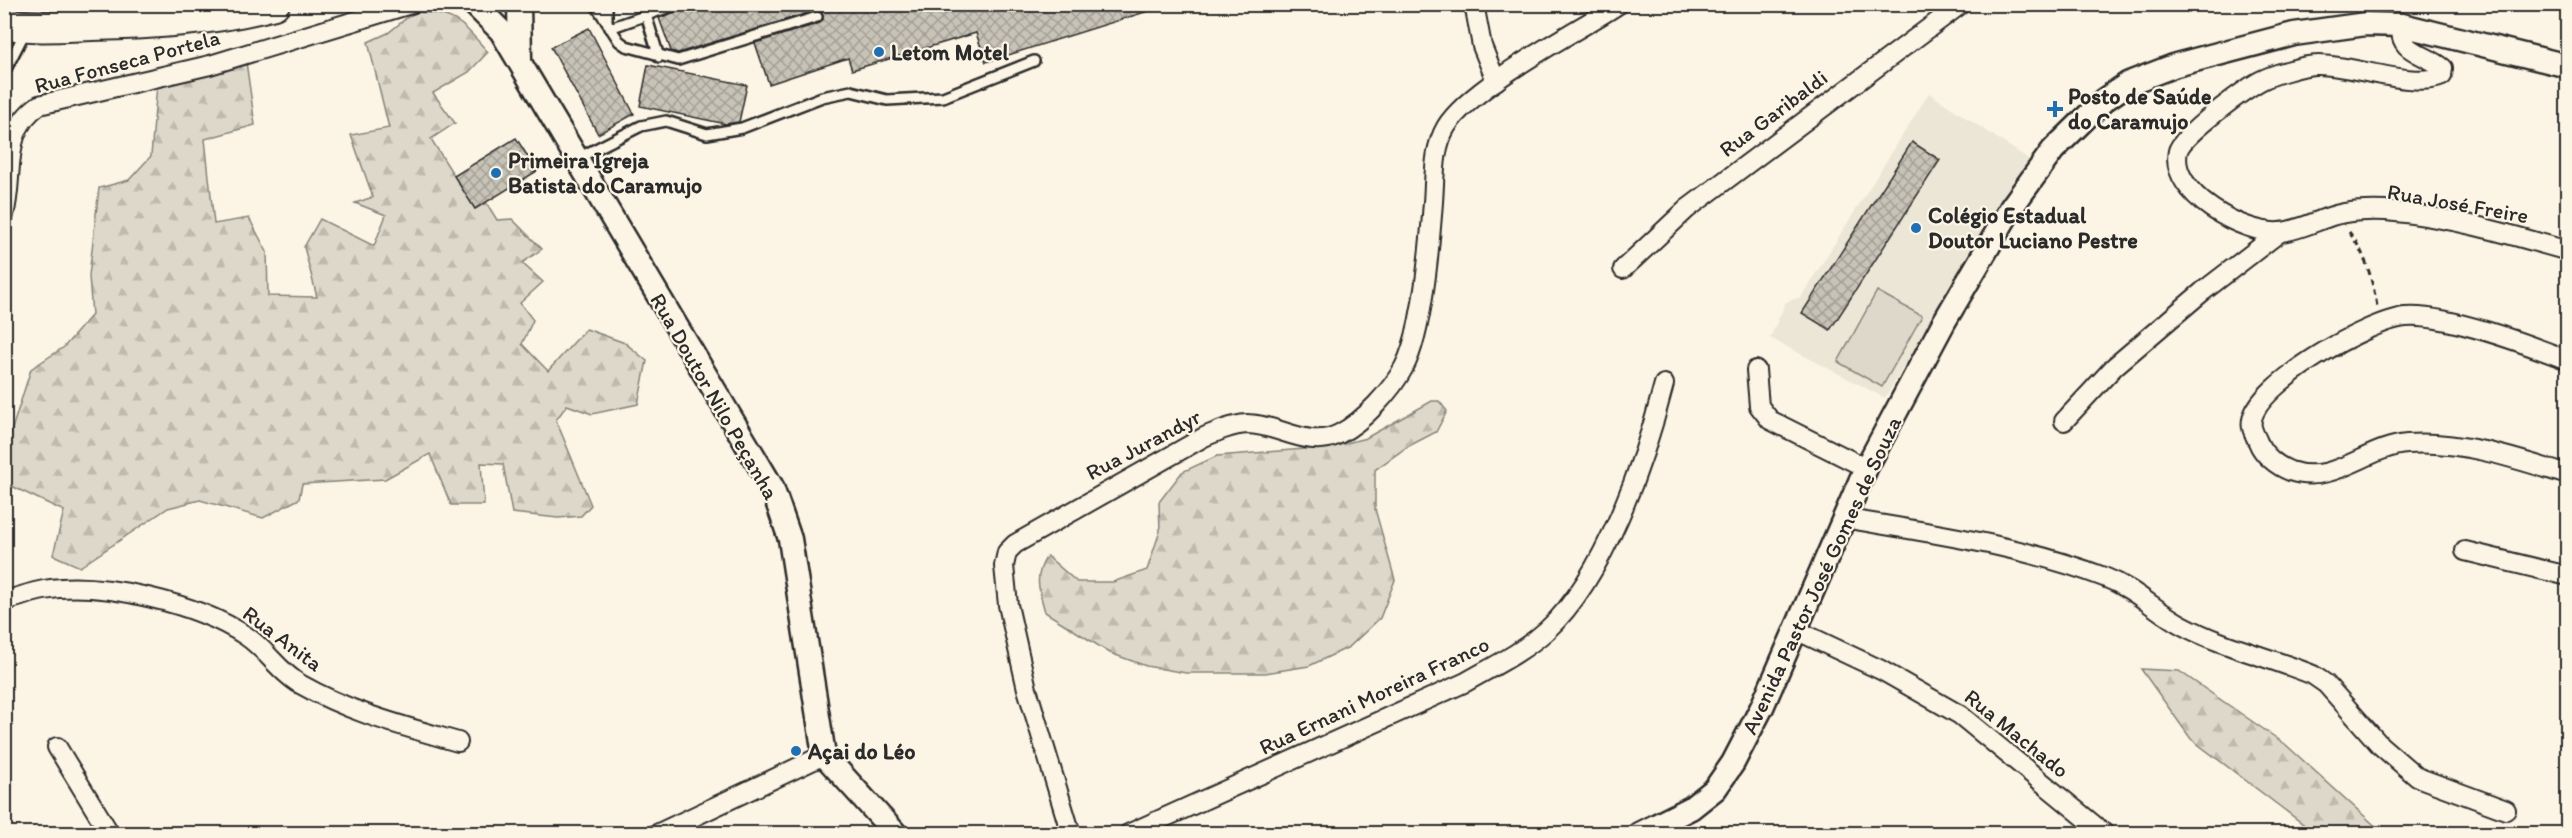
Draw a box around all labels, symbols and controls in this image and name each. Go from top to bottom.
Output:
street label: Rua Fonseca Portela [31,24,223,99]
place label: Letom Motel [891,39,1009,66]
marker: Letom Motel [872,45,886,59]
street label: Rua Garibaldi [1714,64,1833,163]
place label: Posto de Saúde do Caramujo [2068,83,2211,135]
marker: Posto de Saúde do Caramujo [2046,100,2064,118]
place label: Primeira Igreja Batista do Caramujo [508,147,702,199]
marker: Primeira Igreja Batista do Caramujo [489,166,503,180]
street label: Rua José Freire [2385,178,2531,229]
place label: Colégio Estadual Doutor Luciano Pestre [1928,202,2138,254]
marker: Colégio Estadual Doutor Luciano Pestre [1909,221,1923,235]
street label: Rua Doutor Nilo Peçanha [644,288,785,505]
street label: Rua Jurandyr [1081,403,1206,486]
street label: Avenida Pastor José Gomes de Souza [1736,411,1907,739]
street label: Rua Anita [237,600,328,677]
street label: Rua Ernani Moreira Franco [1255,630,1494,761]
street label: Rua Machado [1959,683,2074,784]
place label: Açai do Léo [807,738,916,765]
marker: Açai do Léo [789,744,803,758]

